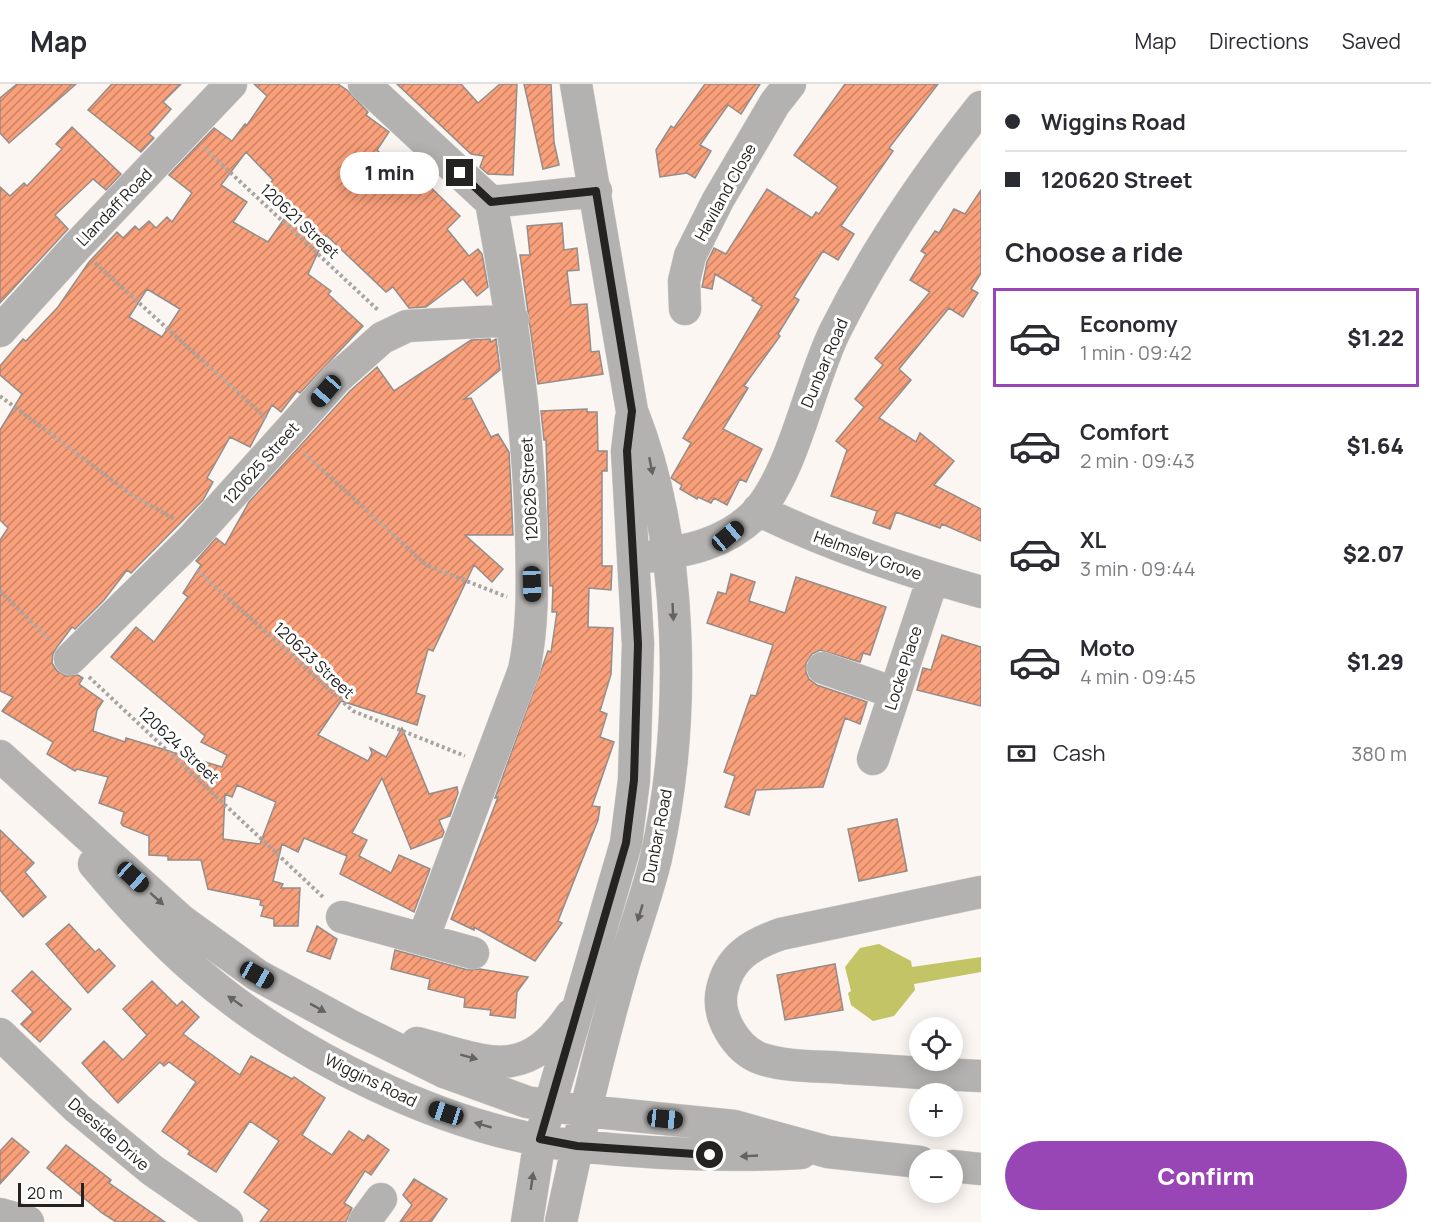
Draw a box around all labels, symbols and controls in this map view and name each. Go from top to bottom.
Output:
text: Map [30,22,87,60]
text: Map [1135,27,1176,55]
text: Directions [1209,27,1309,55]
text: Saved [1342,27,1401,55]
text: Wiggins Road [1041,107,1186,137]
street label: Haviland Close [689,139,761,245]
callout: 1 min [340,152,439,194]
text: 1 min [364,159,415,186]
route end [446,159,473,186]
street label: Llandaff Road [71,163,157,251]
text: 120620 Street [1041,165,1192,195]
street label: 120621 Street [256,179,344,263]
text: Choose a ride [1005,233,1183,270]
text: Economy [1080,309,1178,339]
icon: car [1008,311,1062,365]
street label: Dunbar Road [795,315,853,411]
text: $1.22 [1347,323,1404,353]
text: 1 min · 09:42 [1080,339,1192,366]
car [307,372,345,410]
street label: 120625 Street [218,417,304,509]
text: Comfort [1080,417,1169,447]
icon: car [1008,419,1062,473]
text: $1.64 [1347,431,1404,461]
street label: 120626 Street [515,436,543,542]
text: 2 min · 09:43 [1080,447,1195,474]
one-way arrow [647,457,656,476]
car [708,518,748,554]
street label: Helmsley Grove [811,525,925,585]
text: XL [1080,525,1106,555]
icon: car [1008,527,1062,581]
text: $2.07 [1343,539,1404,569]
text: 3 min · 09:44 [1080,555,1195,582]
car [522,566,542,602]
one-way arrow [669,602,678,621]
street label: 120623 Street [269,617,359,703]
street label: Locke Place [879,623,927,713]
text: Moto [1080,633,1135,663]
icon: car [1008,635,1062,689]
text: $1.29 [1347,647,1404,677]
text: 4 min · 09:45 [1080,663,1196,690]
street label: 120624 Street [134,702,224,788]
icon: cash [1005,737,1038,770]
text: Cash [1053,738,1106,768]
text: 380 m [1351,740,1407,767]
street label: Dunbar Road [637,787,677,885]
car [114,858,152,896]
one-way arrow [149,892,164,905]
one-way arrow [635,904,644,922]
car [237,958,277,992]
one-way arrow [227,995,243,1007]
one-way arrow [309,1003,326,1013]
map controls [909,1017,963,1203]
button: locate [909,1017,963,1071]
street label: Wiggins Road [321,1048,421,1112]
one-way arrow [460,1052,478,1062]
button: + [909,1083,963,1137]
street label: Deeside Drive [64,1093,154,1175]
car [426,1099,466,1127]
car [646,1108,684,1130]
one-way arrow [474,1120,492,1129]
route start [696,1141,723,1168]
button: Confirm [1005,1141,1407,1210]
button: − [909,1149,963,1203]
one-way arrow [739,1151,758,1160]
one-way arrow [528,1171,537,1190]
scale bar [18,1180,84,1208]
text: 20 m [27,1182,63,1204]

